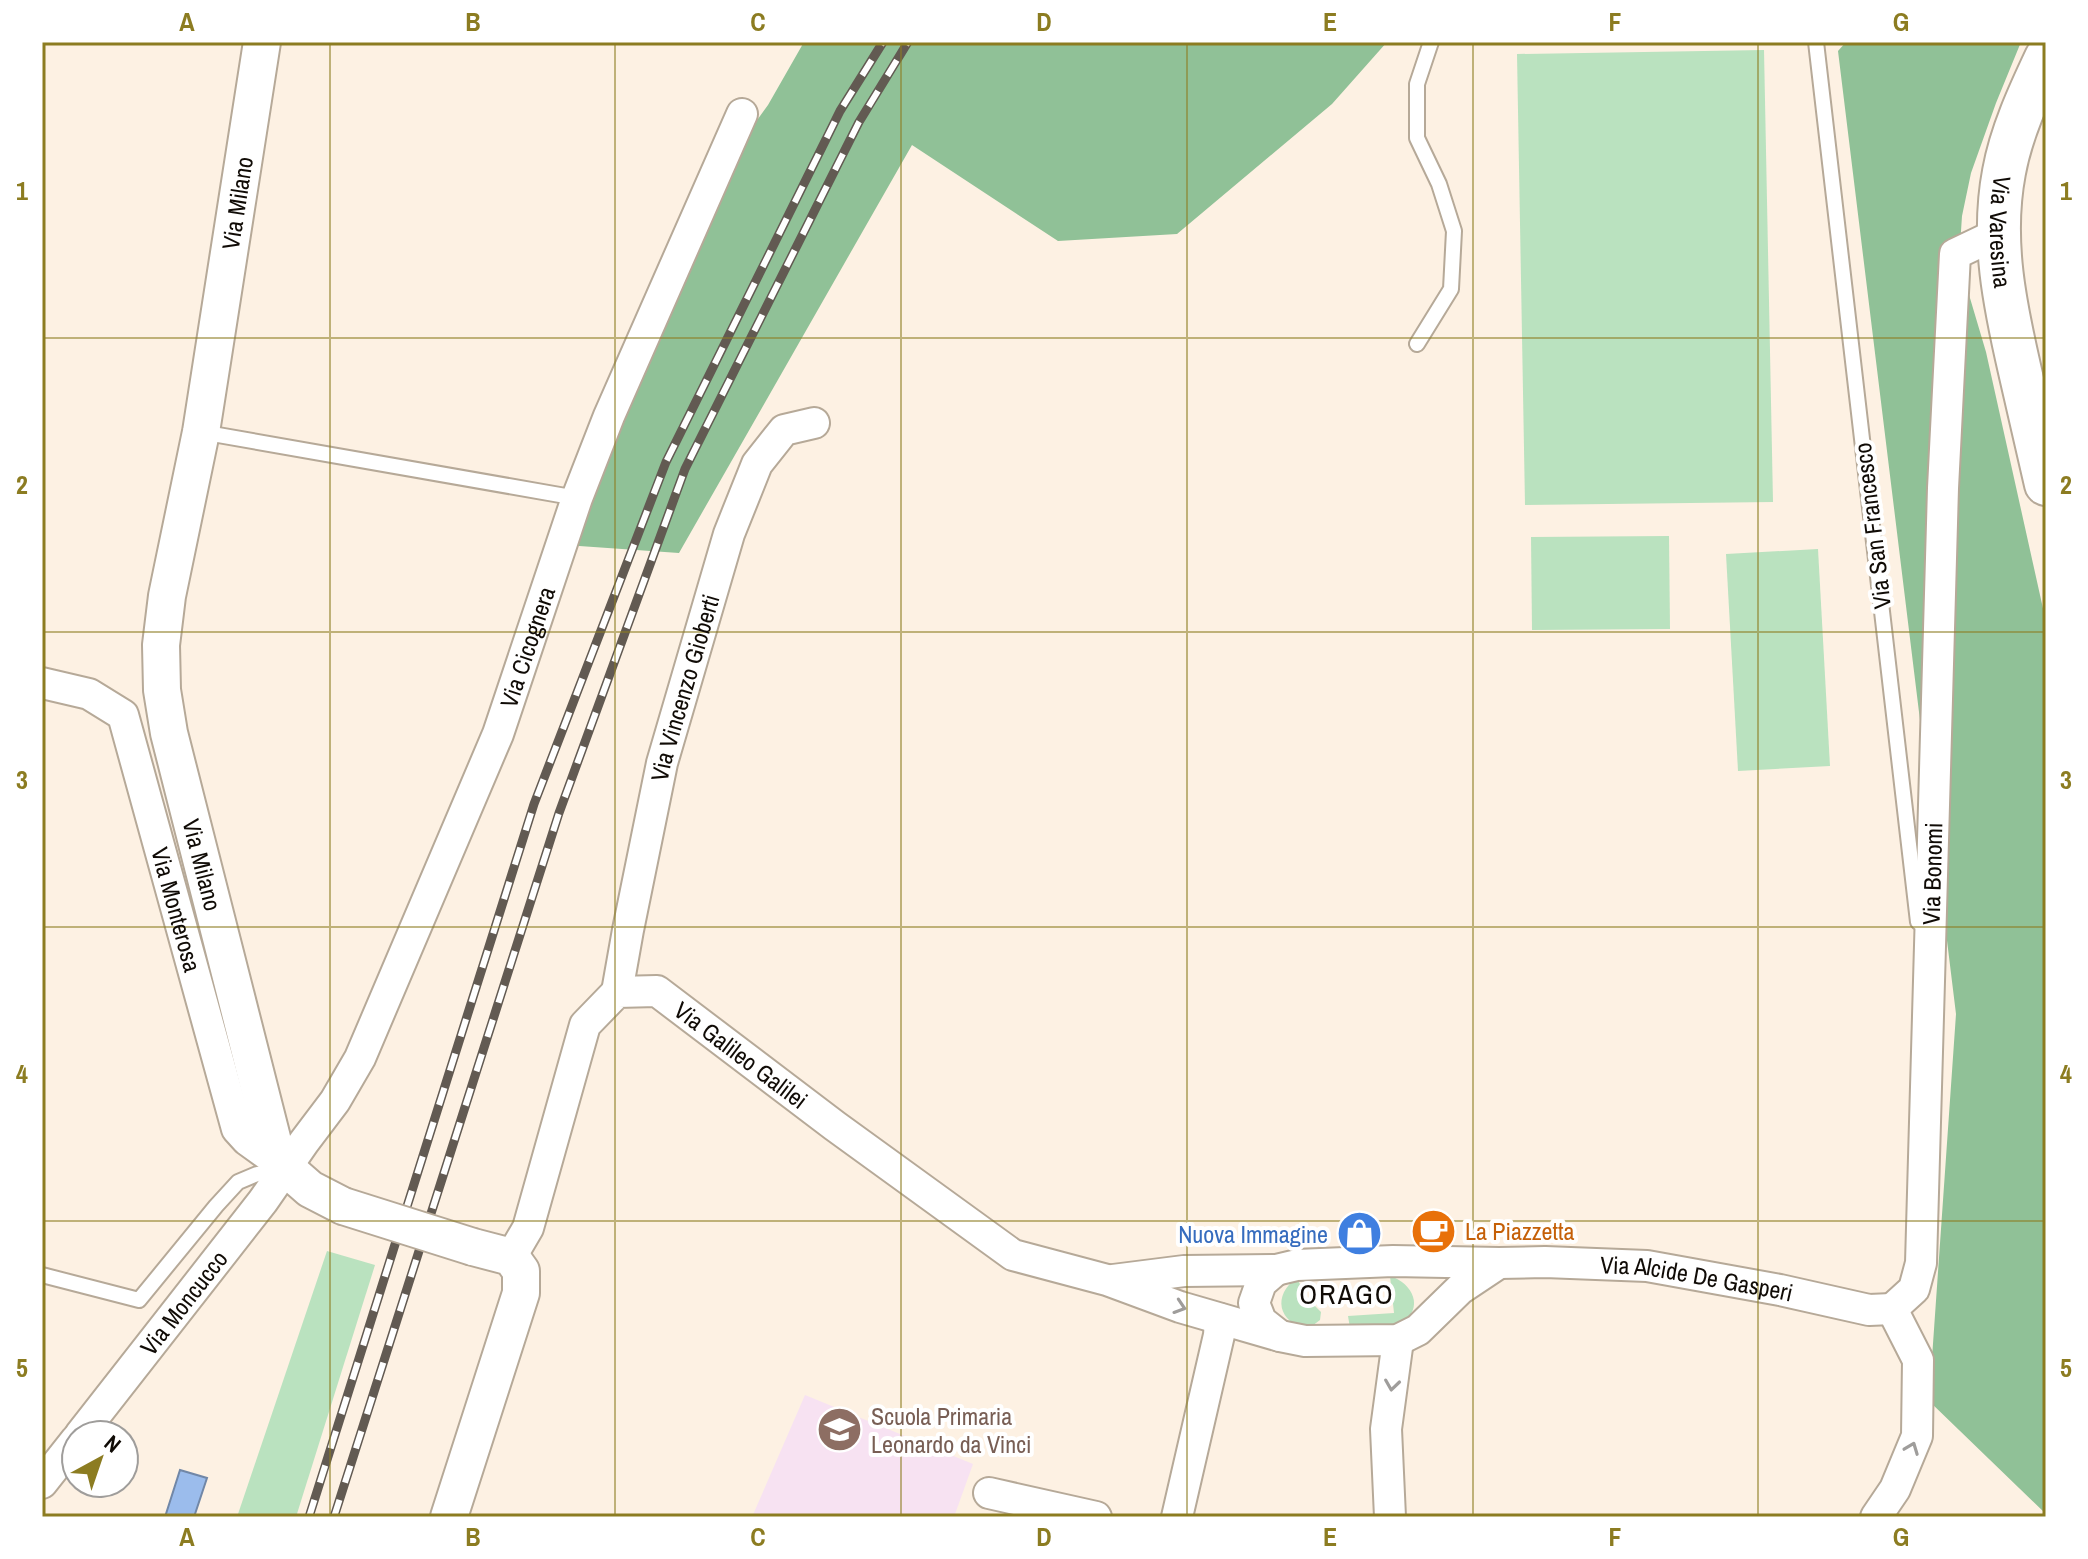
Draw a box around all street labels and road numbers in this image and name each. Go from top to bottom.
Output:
street label: Via Milano [214,154,260,252]
street label: Via Varesina [1983,174,2019,290]
street label: Via San Francesco [1846,441,1898,611]
street label: Via Cicognera [492,582,562,712]
street label: Via Vincenzo Gioberti [643,590,727,784]
street label: Via Milano [175,815,230,914]
street label: Via Bonomi [1915,822,1949,926]
street label: Via Monterosa [144,844,209,975]
street label: Via Galileo Galilei [668,994,814,1116]
street label: Via Moncucco [133,1244,234,1362]
street label: Via Alcide De Gasperi [1600,1248,1796,1308]

